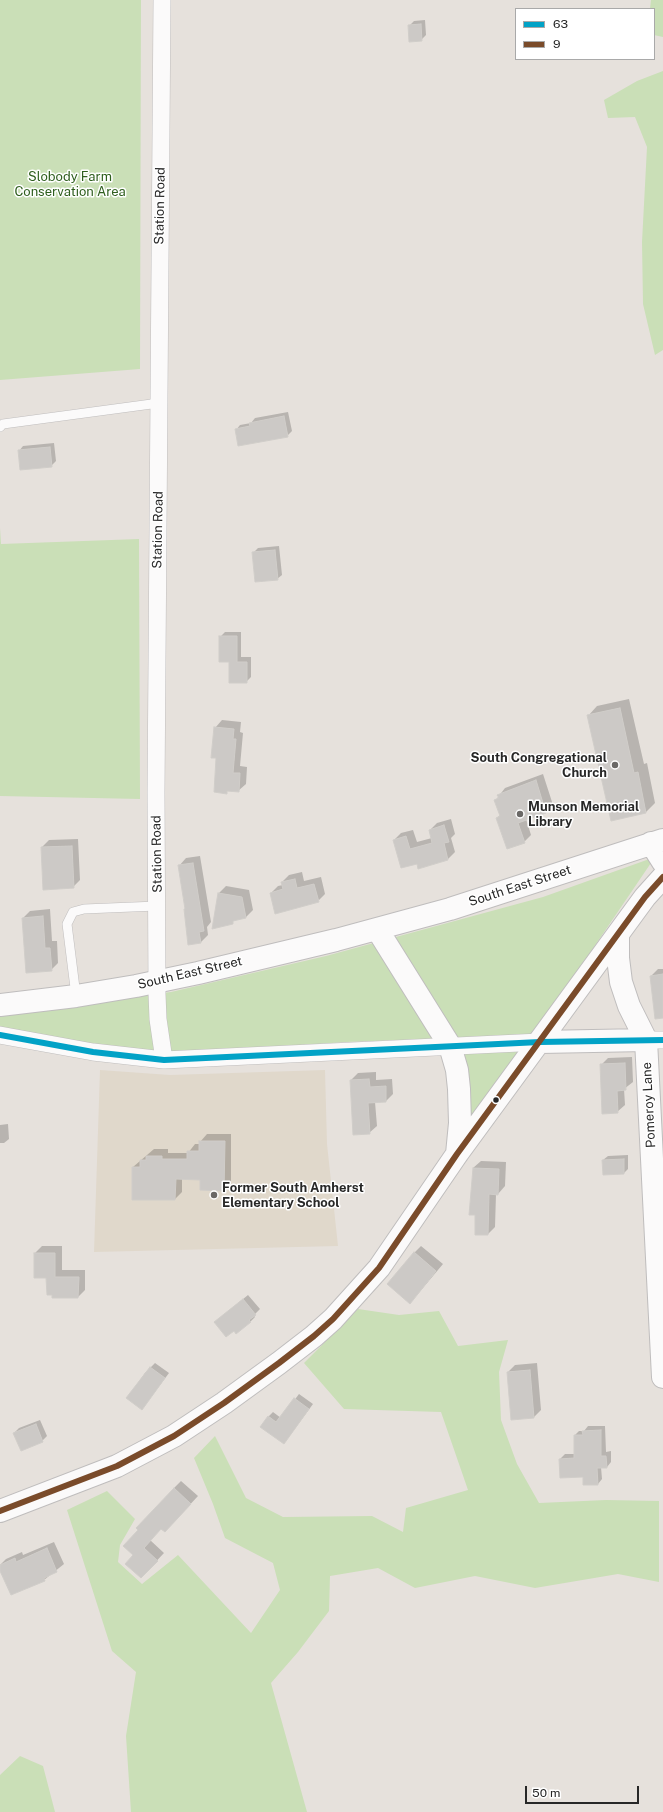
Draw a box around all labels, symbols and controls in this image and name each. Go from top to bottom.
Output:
legend [515,8,655,60]
text: 63 [553,17,568,31]
text: 9 [553,37,561,51]
street label: Station Road [152,167,168,245]
park label: Slobody Farm Conservation Area [14,169,126,200]
street label: Station Road [150,491,166,569]
place label: South Congregational Church [471,750,607,781]
marker: South Congregational Church [610,760,620,770]
place label: Munson Memorial Library [528,799,639,830]
marker: Munson Memorial Library [515,809,525,819]
street label: Station Road [149,815,165,893]
street label: South East Street [467,862,573,910]
street label: South East Street [136,953,244,993]
street label: Pomeroy Lane [639,1062,659,1148]
unlabelled marker [491,1095,501,1105]
place label: Former South Amherst Elementary School [222,1180,364,1211]
marker: Former South Amherst Elementary School [209,1190,219,1200]
scale bar [527,1778,641,1804]
text: 50 m [532,1786,560,1800]

